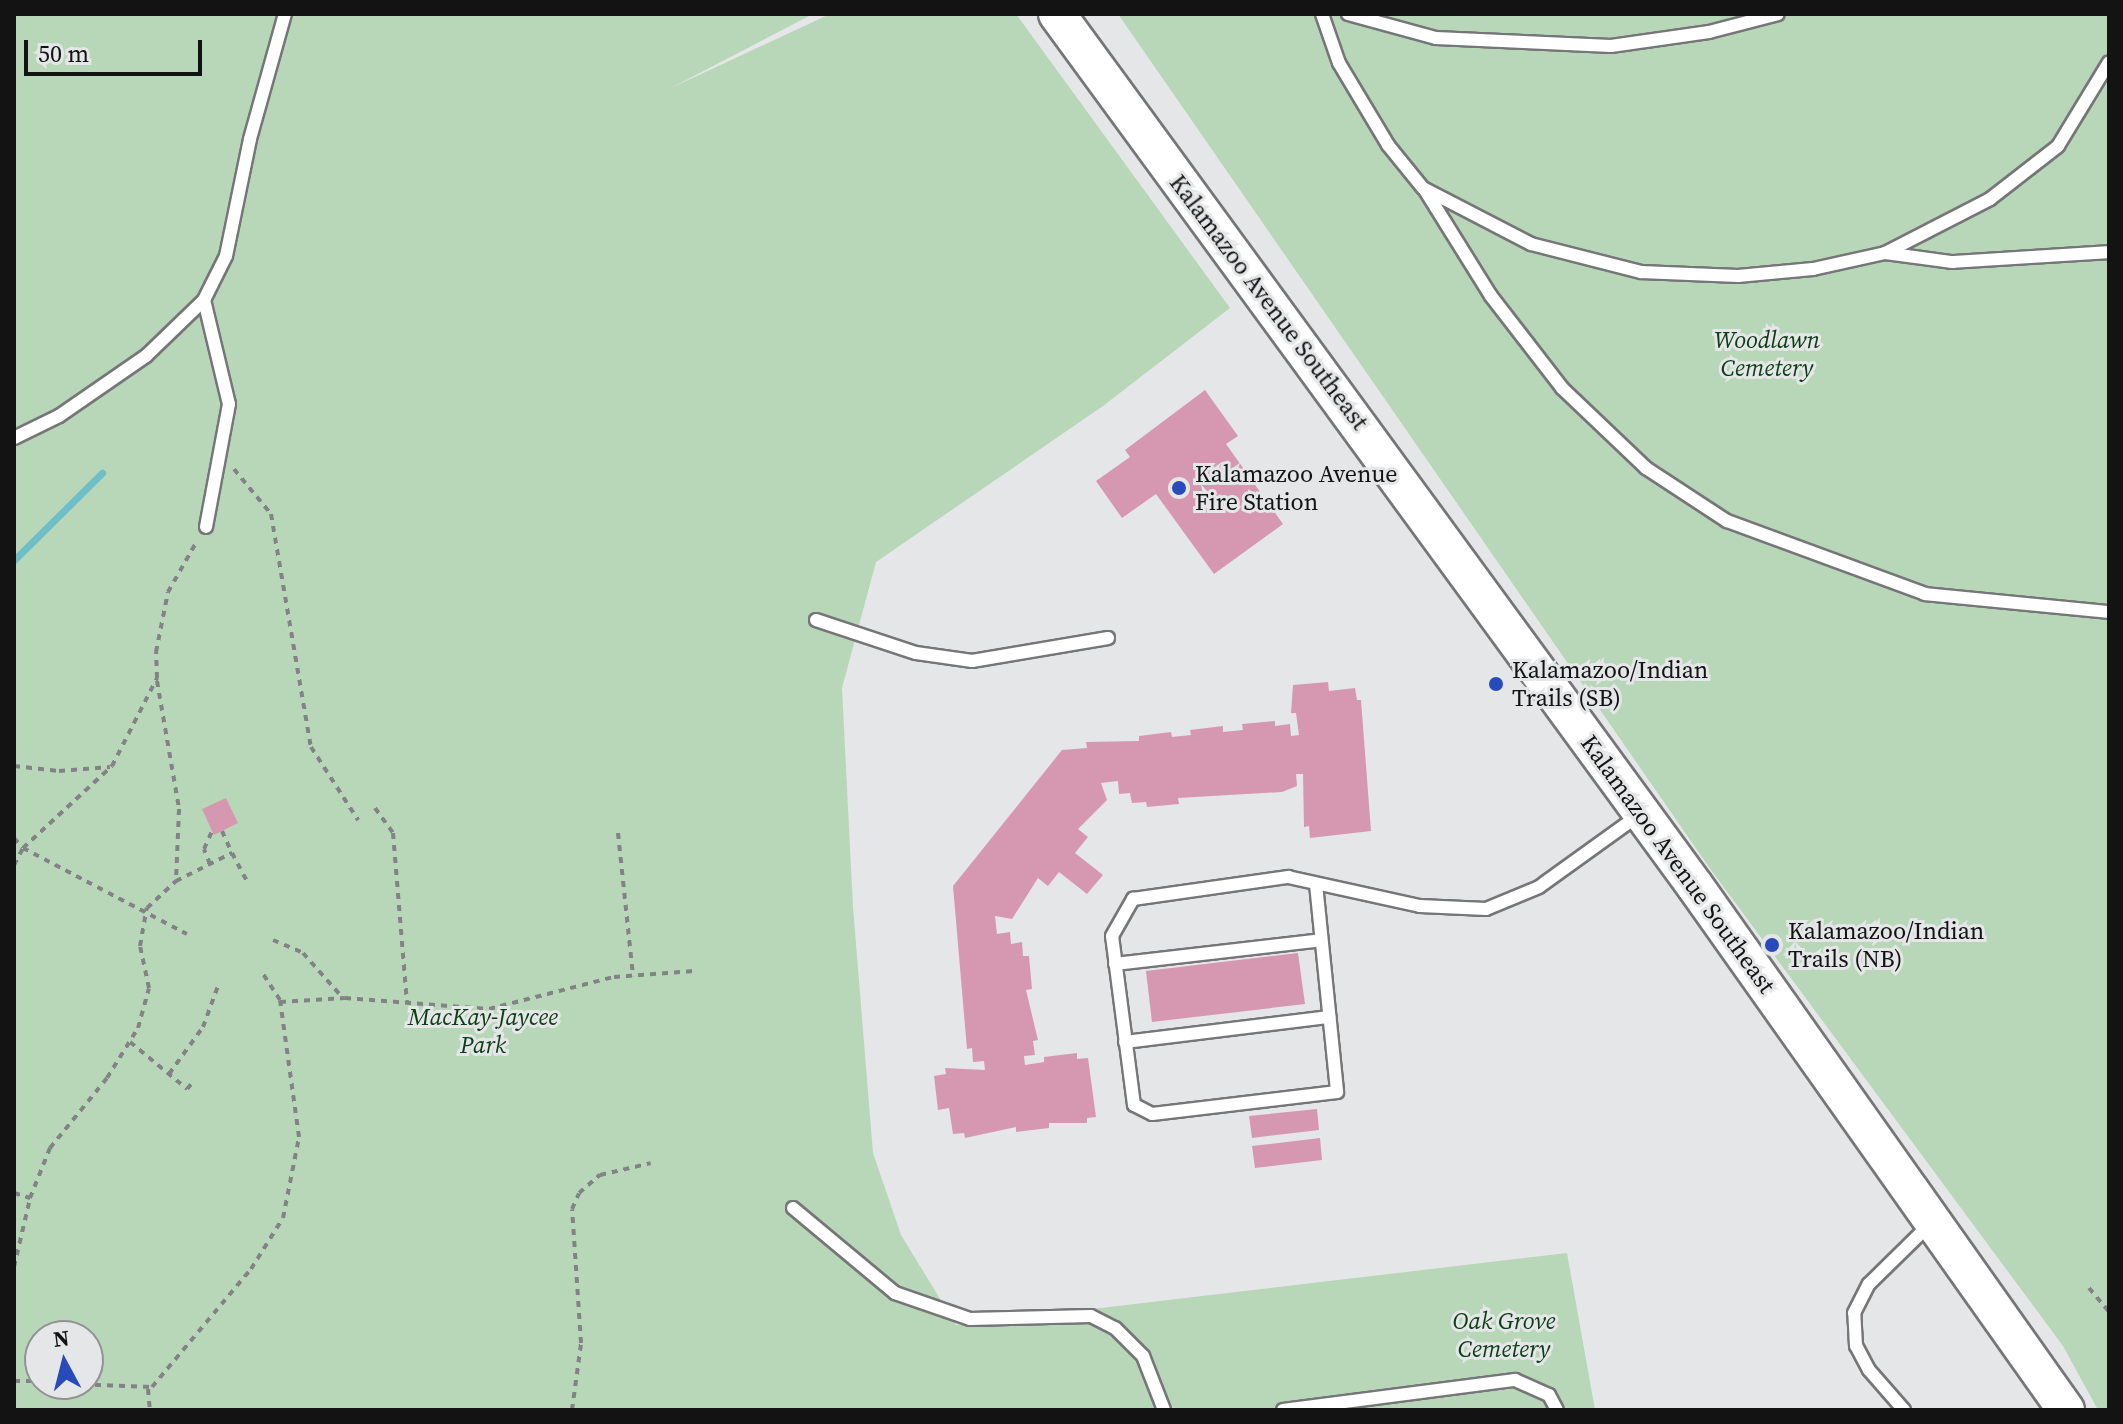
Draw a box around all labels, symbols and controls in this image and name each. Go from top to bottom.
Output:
scale bar [28,24,206,74]
text: 50 m [38,37,89,70]
street label: Kalamazoo Avenue Southeast [1164,169,1374,435]
park label: Woodlawn Cemetery [1714,326,1820,382]
place label: Kalamazoo Avenue Fire Station [1195,460,1398,516]
marker: Kalamazoo Avenue Fire Station [1170,479,1188,497]
place label: Kalamazoo/Indian Trails (SB) [1512,656,1708,712]
marker: Kalamazoo/Indian Trails (SB) [1487,675,1505,693]
street label: Kalamazoo Avenue Southeast [1575,729,1781,999]
place label: Kalamazoo/Indian Trails (NB) [1788,917,1984,973]
marker: Kalamazoo/Indian Trails (NB) [1763,936,1781,954]
park label: MacKay-Jaycee Park [408,1003,558,1059]
park label: Oak Grove Cemetery [1452,1307,1556,1363]
north arrow [24,1320,104,1400]
text: N [52,1322,71,1354]

